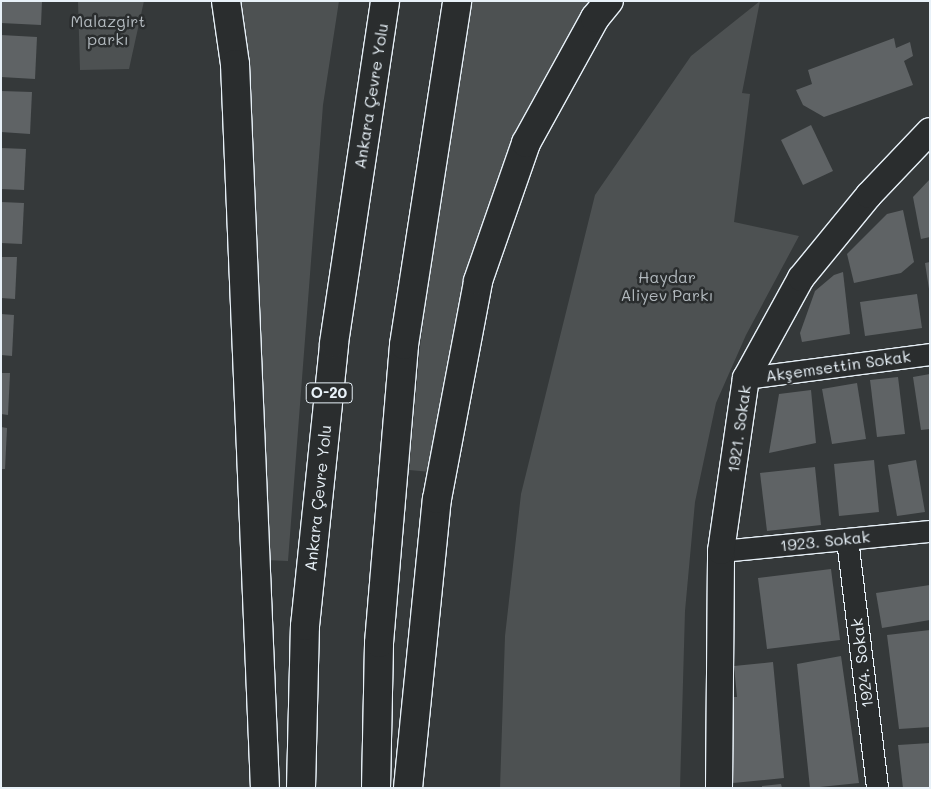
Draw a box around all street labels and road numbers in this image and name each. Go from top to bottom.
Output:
street label: Ankara Çevre Yolu [350,22,392,170]
street label: Akşemsettin Sokak [764,346,912,386]
road number: O-20 [305,380,353,406]
street label: 1921. Sokak [723,384,755,474]
street label: Ankara Çevre Yolu [301,424,335,572]
street label: 1923. Sokak [779,527,871,555]
street label: 1924. Sokak [847,617,877,709]

